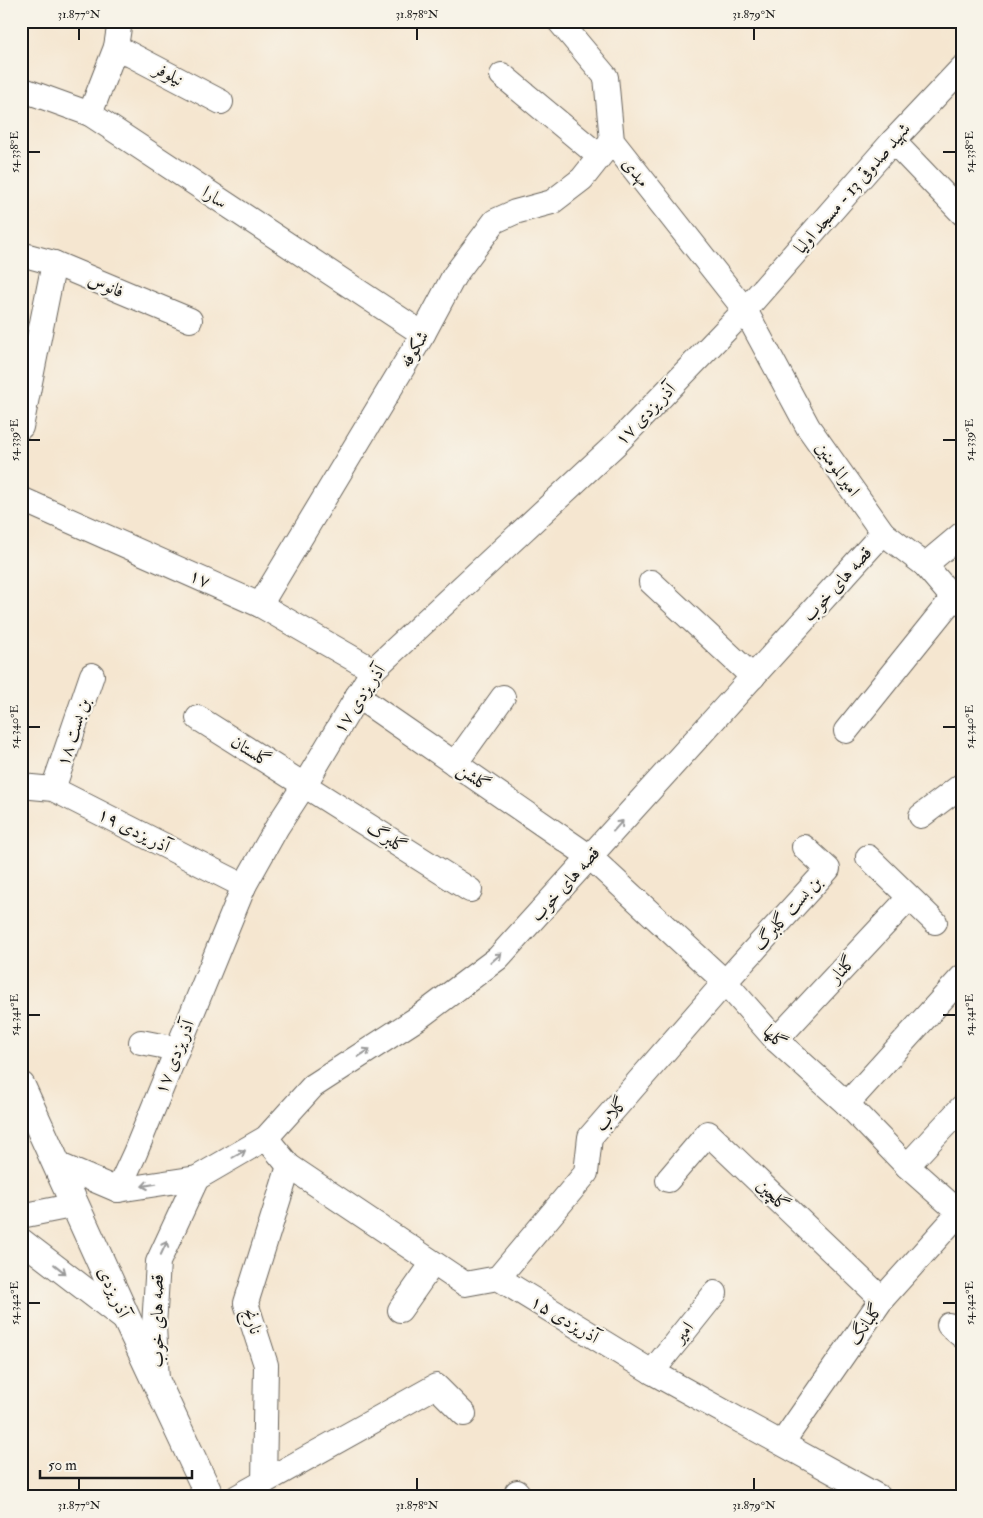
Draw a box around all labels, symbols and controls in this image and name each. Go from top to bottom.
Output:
text: 31.877°N [58,7,101,22]
text: 31.878°N [396,7,439,22]
text: 31.879°N [732,7,776,22]
street label: نیلوفر [148,56,187,92]
street label: شهید صدوقی 13 - مسجد اولیا [789,118,916,259]
text: 54.338°E [7,131,22,173]
text: 54.338°E [962,131,977,173]
street label: مهدی [617,153,655,192]
street label: سارا [198,181,232,214]
street label: فانوس [84,268,127,303]
street label: شکوفه [394,327,434,372]
street label: آذر یزدی ۱۷ [610,377,682,450]
text: 54.339°E [7,419,22,461]
text: 54.339°E [962,419,977,461]
street label: امیرالمومنین [810,437,865,501]
street label: قصه های خوب [798,542,877,627]
street label: ۱۷ [185,564,214,593]
street label: آذر یزدی ۱۷ [328,659,392,738]
street label: بن بست ۱۸ [51,694,96,769]
text: 54.340°E [7,705,22,749]
text: 54.340°E [962,705,977,749]
street label: گلستان [226,730,275,773]
street label: گلشن [453,758,495,797]
street label: آذر یزدی ۱۹ [94,802,176,859]
street label: گلبرگ [362,816,411,859]
one-way arrow [612,819,624,832]
street label: قصه های خوب [526,842,605,927]
street label: بن بست گلبرگ [748,871,827,955]
street label: گلنار [822,951,861,990]
one-way arrow [490,952,503,964]
text: 54.341°E [7,994,22,1036]
text: 54.341°E [962,994,977,1036]
street label: آذر یزدی ۱۷ [149,1015,201,1098]
street label: گلها [758,1020,792,1054]
one-way arrow [357,1048,371,1058]
street label: گلاب [590,1092,633,1137]
one-way arrow [231,1148,245,1158]
street label: گلچین [751,1174,794,1217]
one-way arrow [141,1181,157,1191]
one-way arrow [160,1241,169,1256]
street label: آذر یزدی [92,1263,136,1323]
one-way arrow [53,1264,66,1275]
street label: قصه های خوب [146,1274,169,1368]
text: 54.342°E [7,1281,22,1325]
text: 54.342°E [962,1281,977,1325]
street label: ۱۵ آذریزدی [526,1290,605,1350]
street label: گلبانگ [842,1298,888,1350]
street label: نارنج [234,1305,267,1338]
street label: امیر [667,1317,699,1349]
scale bar [40,1448,192,1480]
text: 50 m [48,1456,77,1475]
text: 31.877°N [58,1498,101,1513]
text: 31.878°N [396,1498,439,1513]
text: 31.879°N [732,1498,776,1513]

